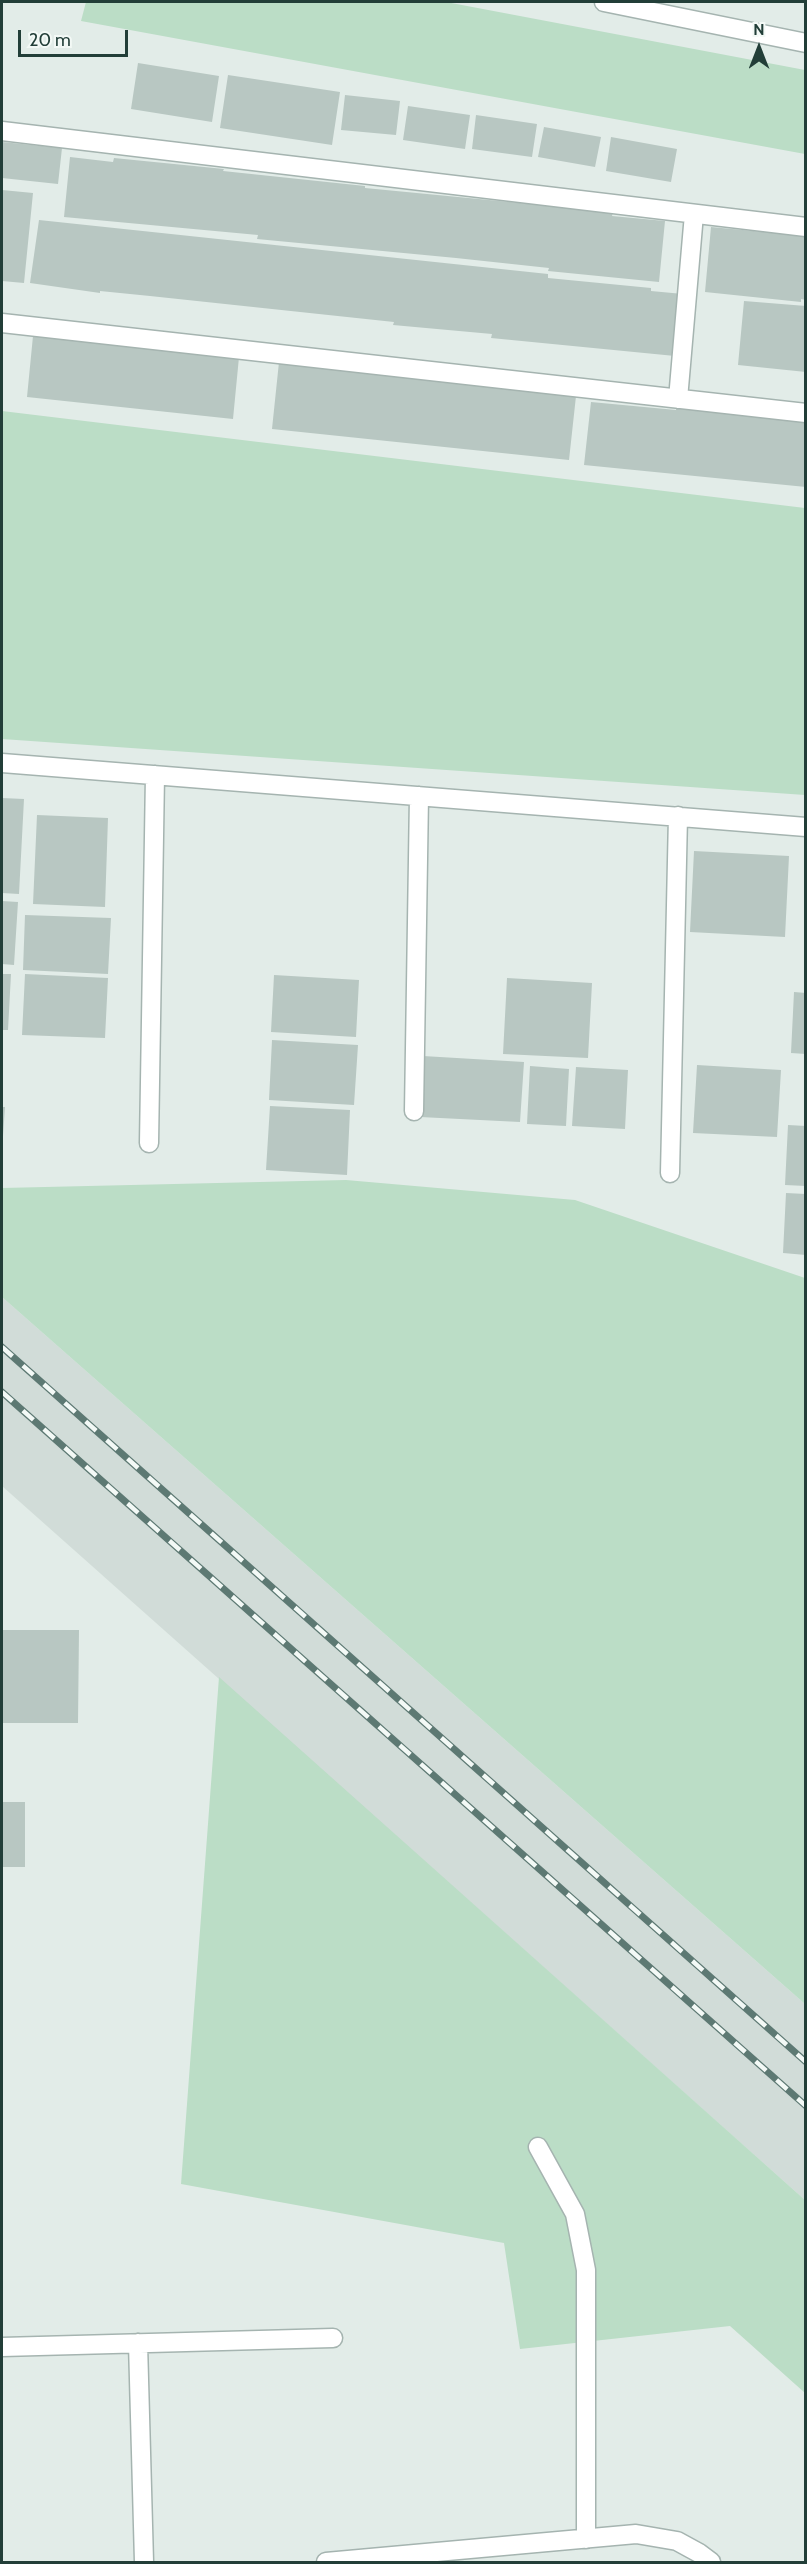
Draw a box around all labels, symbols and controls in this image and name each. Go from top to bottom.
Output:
scale bar [21,18,130,56]
north arrow [729,18,789,78]
text: N [753,20,765,39]
text: 20 m [29,29,71,51]

